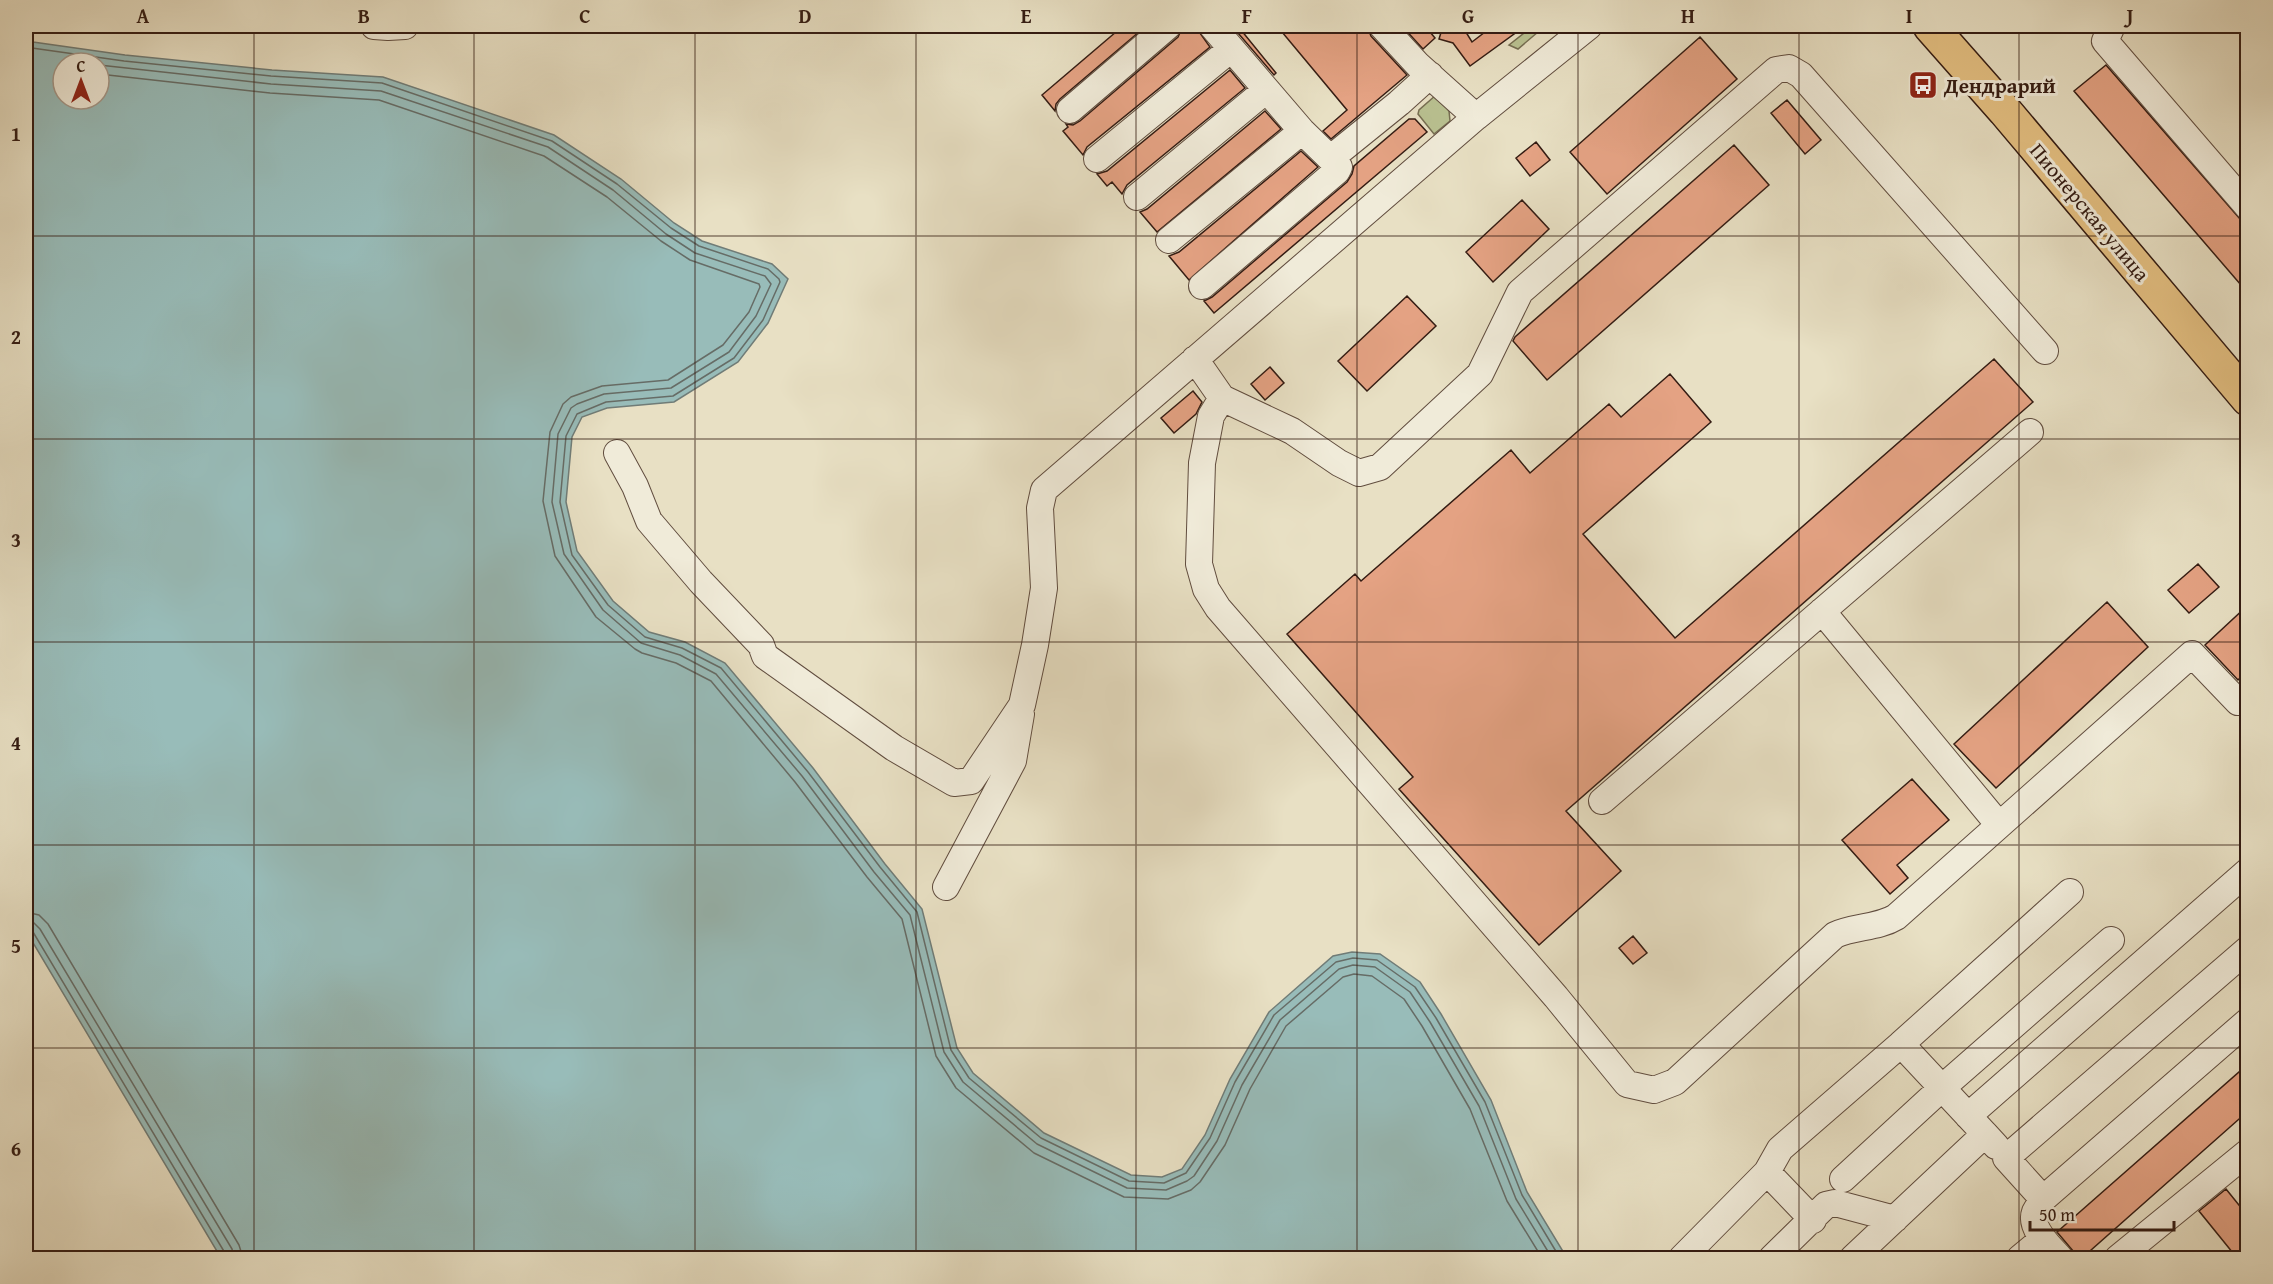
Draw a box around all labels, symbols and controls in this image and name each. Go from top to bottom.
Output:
text: A [137,1,150,30]
text: B [358,1,370,30]
text: C [579,1,591,30]
text: D [798,1,812,30]
text: E [1021,1,1032,30]
text: F [1242,1,1252,30]
text: G [1462,1,1474,30]
text: H [1681,1,1695,30]
text: I [1906,1,1912,30]
text: J [2124,1,2134,30]
north arrow [51,51,111,111]
text: С [76,54,86,78]
bus stop icon: Дендрарий [1907,69,1939,101]
place label: Дендрарий [1943,70,2056,101]
text: 1 [11,119,21,148]
street label: Пионерская улица [2023,136,2157,288]
text: 2 [11,322,21,351]
text: 3 [11,525,21,554]
text: 4 [11,728,21,757]
text: 5 [11,931,21,960]
text: 6 [11,1134,21,1163]
scale bar [2030,1194,2174,1232]
text: 50 m [2039,1201,2075,1228]

